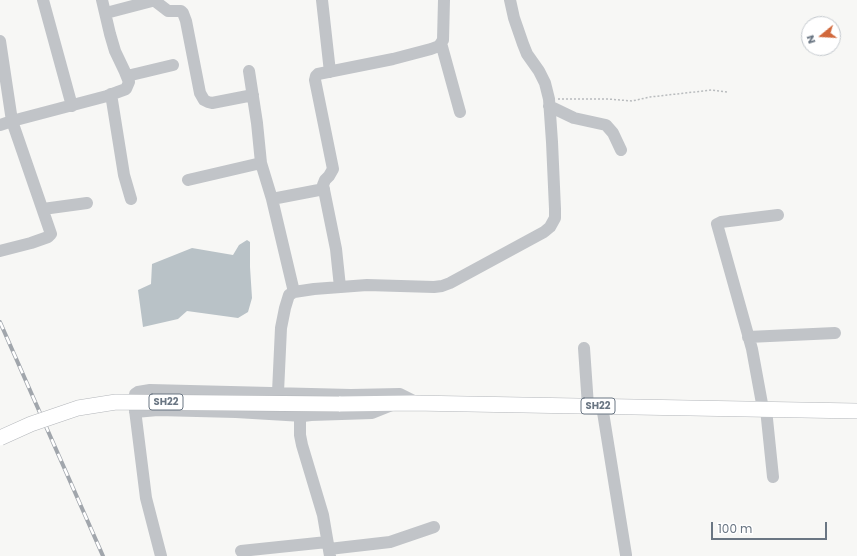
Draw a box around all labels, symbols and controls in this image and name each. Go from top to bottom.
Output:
north arrow [801,16,841,56]
text: N [802,33,819,46]
road number: SH22 [149,394,183,410]
road number: SH22 [581,398,615,414]
scale bar [713,514,829,540]
text: 100 m [718,520,752,537]

